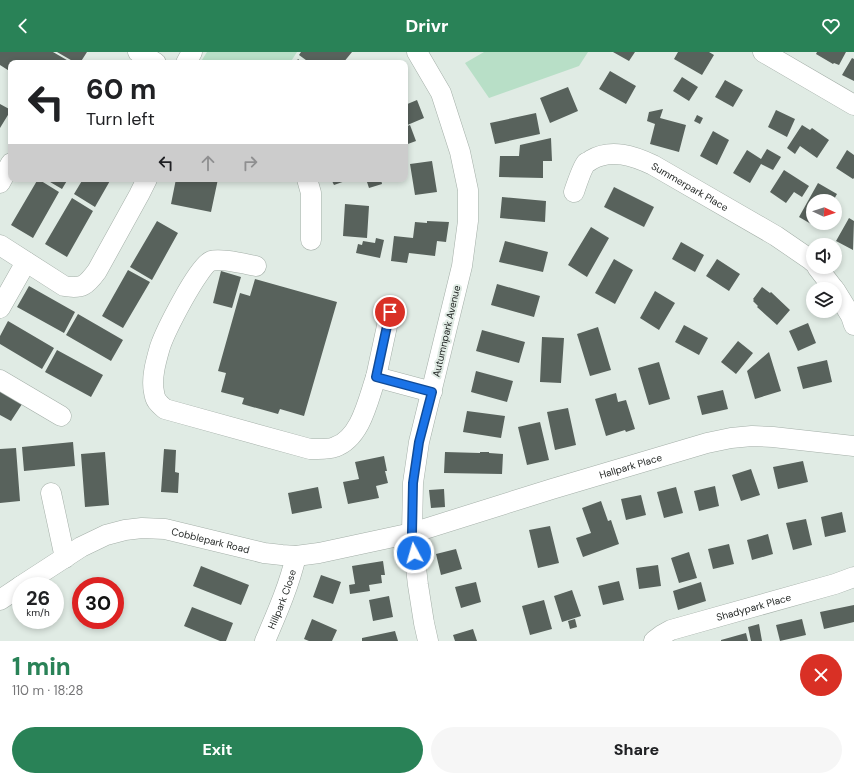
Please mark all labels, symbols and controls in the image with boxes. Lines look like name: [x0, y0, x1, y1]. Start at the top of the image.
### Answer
text: Drivr: [406, 14, 448, 38]
icon: back: [12, 15, 34, 37]
icon: heart: [820, 15, 842, 37]
text: 60 m: [86, 71, 156, 108]
icon: left: [20, 76, 72, 128]
text: Turn left: [86, 107, 155, 131]
icon: left: [155, 152, 177, 174]
icon: ahead: [197, 152, 219, 174]
icon: right: [239, 152, 261, 174]
street label: Summerpark Place: [649, 159, 731, 214]
north arrow: [806, 194, 842, 230]
map controls: [806, 194, 842, 318]
button: sound: [806, 238, 842, 274]
button: layers: [806, 282, 842, 318]
street label: Autumnpark Avenue: [430, 284, 463, 378]
pin: [373, 295, 407, 329]
icon: arrive: [379, 301, 401, 323]
street label: Hallpark Place: [598, 451, 664, 482]
street label: Cobblepark Road: [170, 525, 251, 556]
position arrow: [393, 532, 435, 574]
street label: Hillpark Close: [265, 568, 299, 631]
speed limit sign: 30: [72, 577, 124, 629]
text: 26: [26, 585, 50, 611]
street label: Shadypark Place: [715, 591, 793, 624]
text: km/h: [26, 606, 50, 619]
text: 1 min: [12, 651, 71, 682]
button: close: [800, 654, 842, 696]
text: 110 m · 18:28: [12, 682, 83, 699]
button: Exit: [12, 727, 423, 773]
button: Share: [431, 727, 842, 773]

